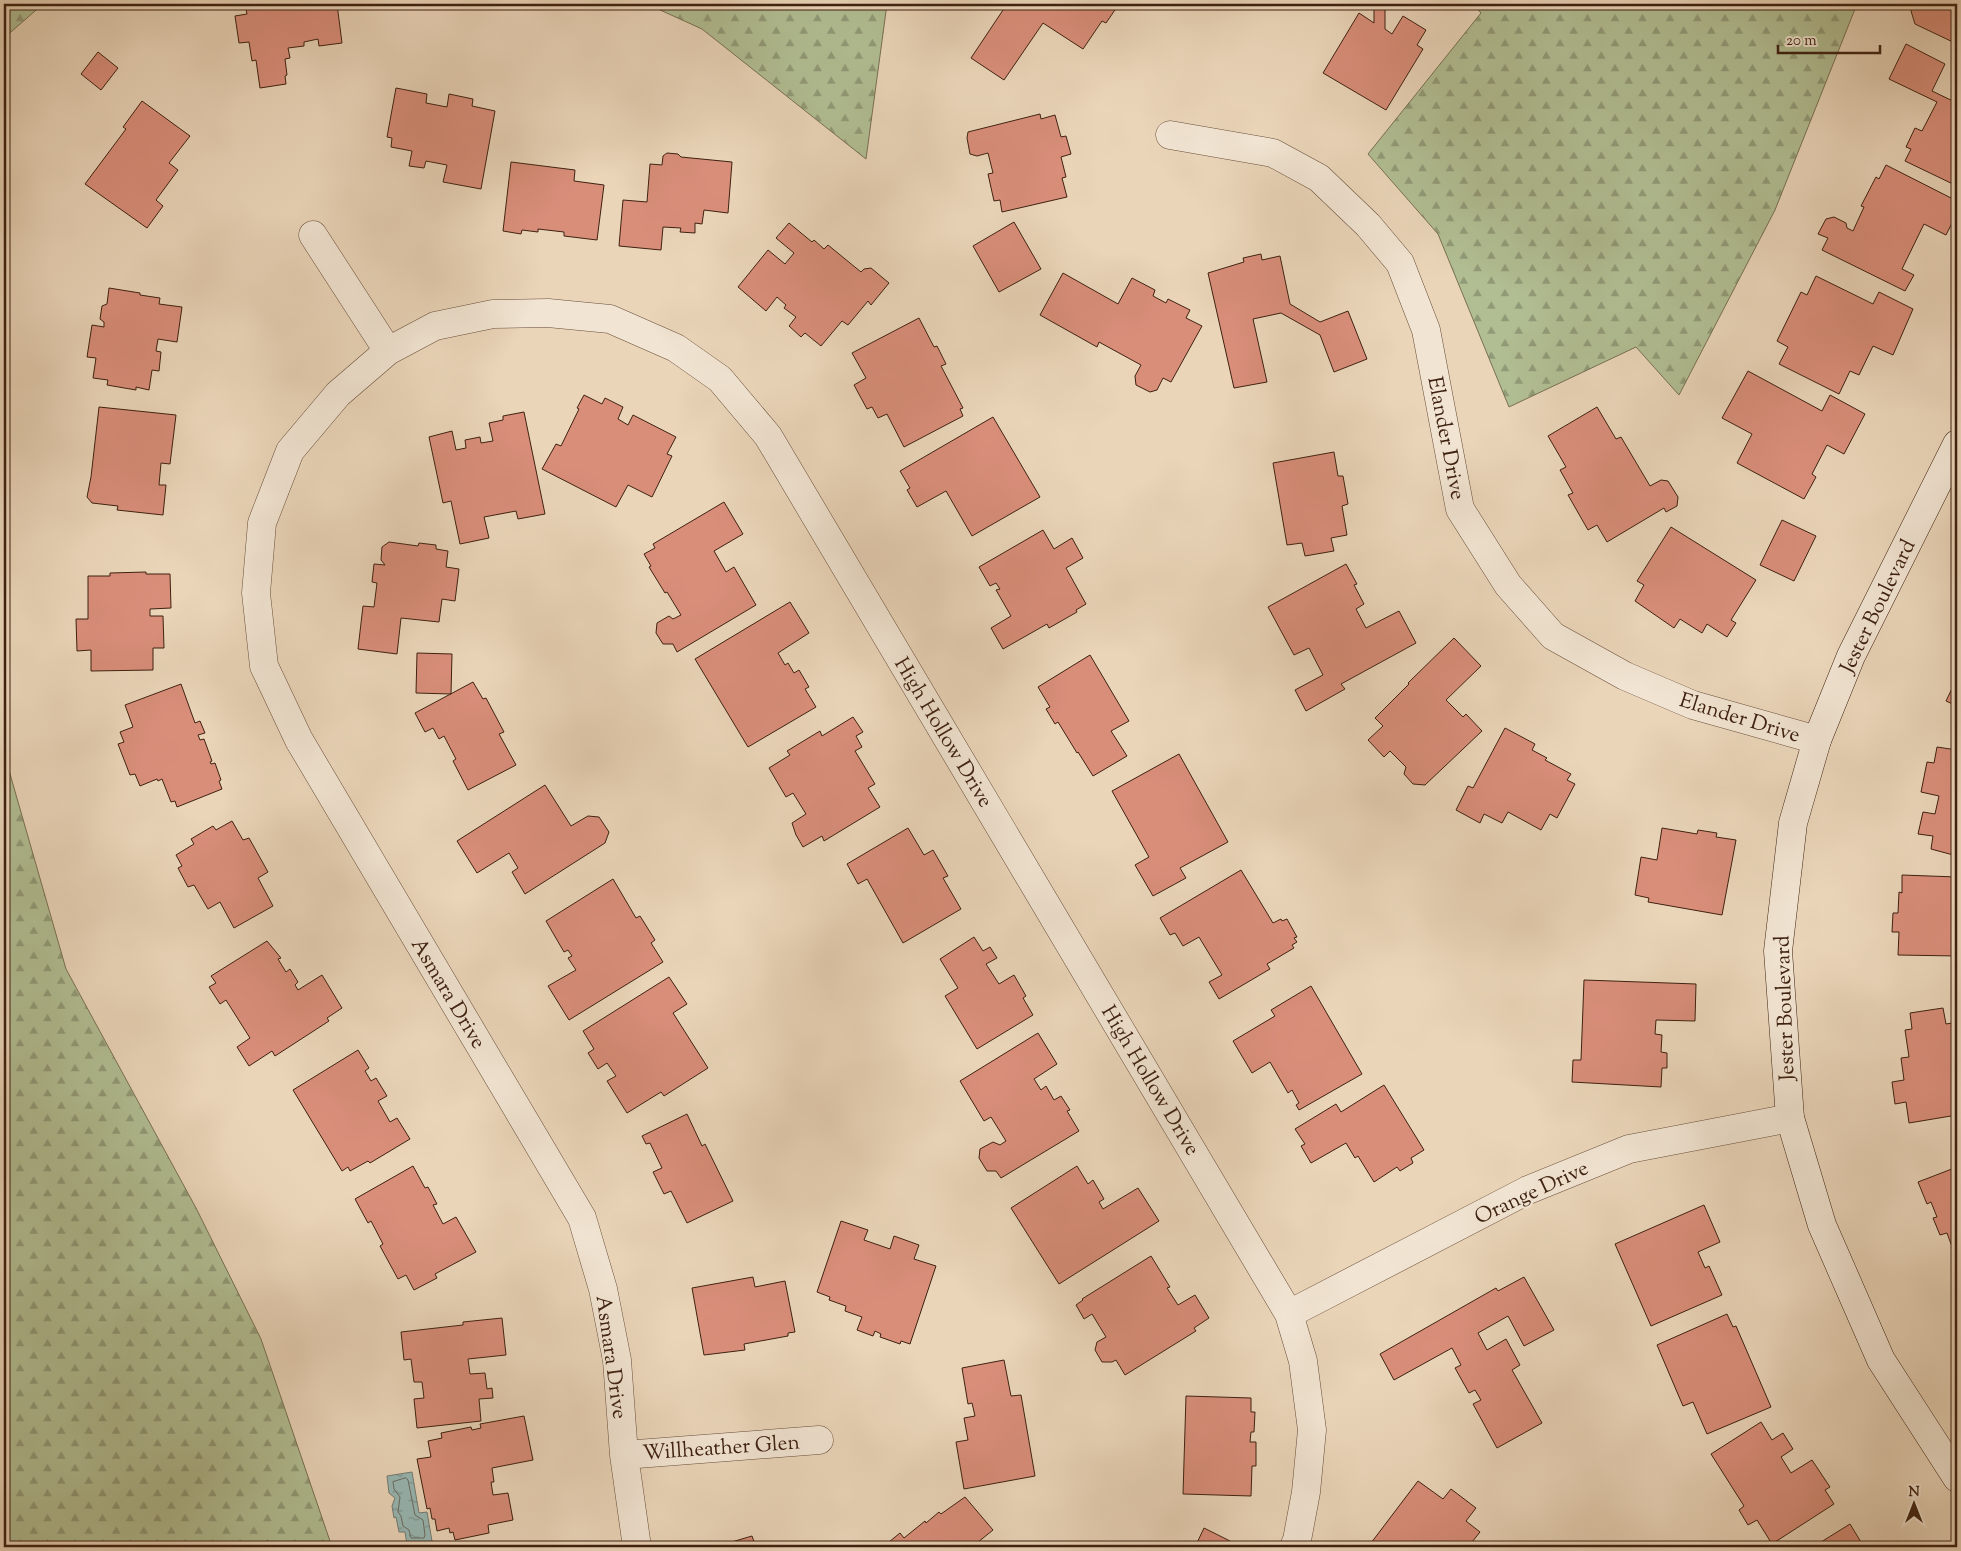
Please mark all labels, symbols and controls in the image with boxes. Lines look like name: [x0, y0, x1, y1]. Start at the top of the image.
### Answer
scale bar: [1778, 22, 1881, 54]
text: 20 m: [1786, 31, 1817, 52]
street label: Elander Drive: [1418, 374, 1472, 502]
street label: Jester Boulevard: [1833, 535, 1924, 680]
street label: High Hollow Drive: [885, 652, 999, 814]
street label: Elander Drive: [1675, 686, 1803, 751]
street label: Asmara Drive: [402, 933, 492, 1055]
street label: Jester Boulevard: [1768, 935, 1804, 1082]
street label: High Hollow Drive: [1092, 1000, 1206, 1162]
street label: Orange Drive: [1470, 1154, 1594, 1233]
street label: Asmara Drive: [586, 1293, 634, 1421]
street label: Willheather Glen: [641, 1429, 801, 1469]
north arrow: [1888, 1478, 1938, 1528]
text: N: [1908, 1483, 1920, 1503]

